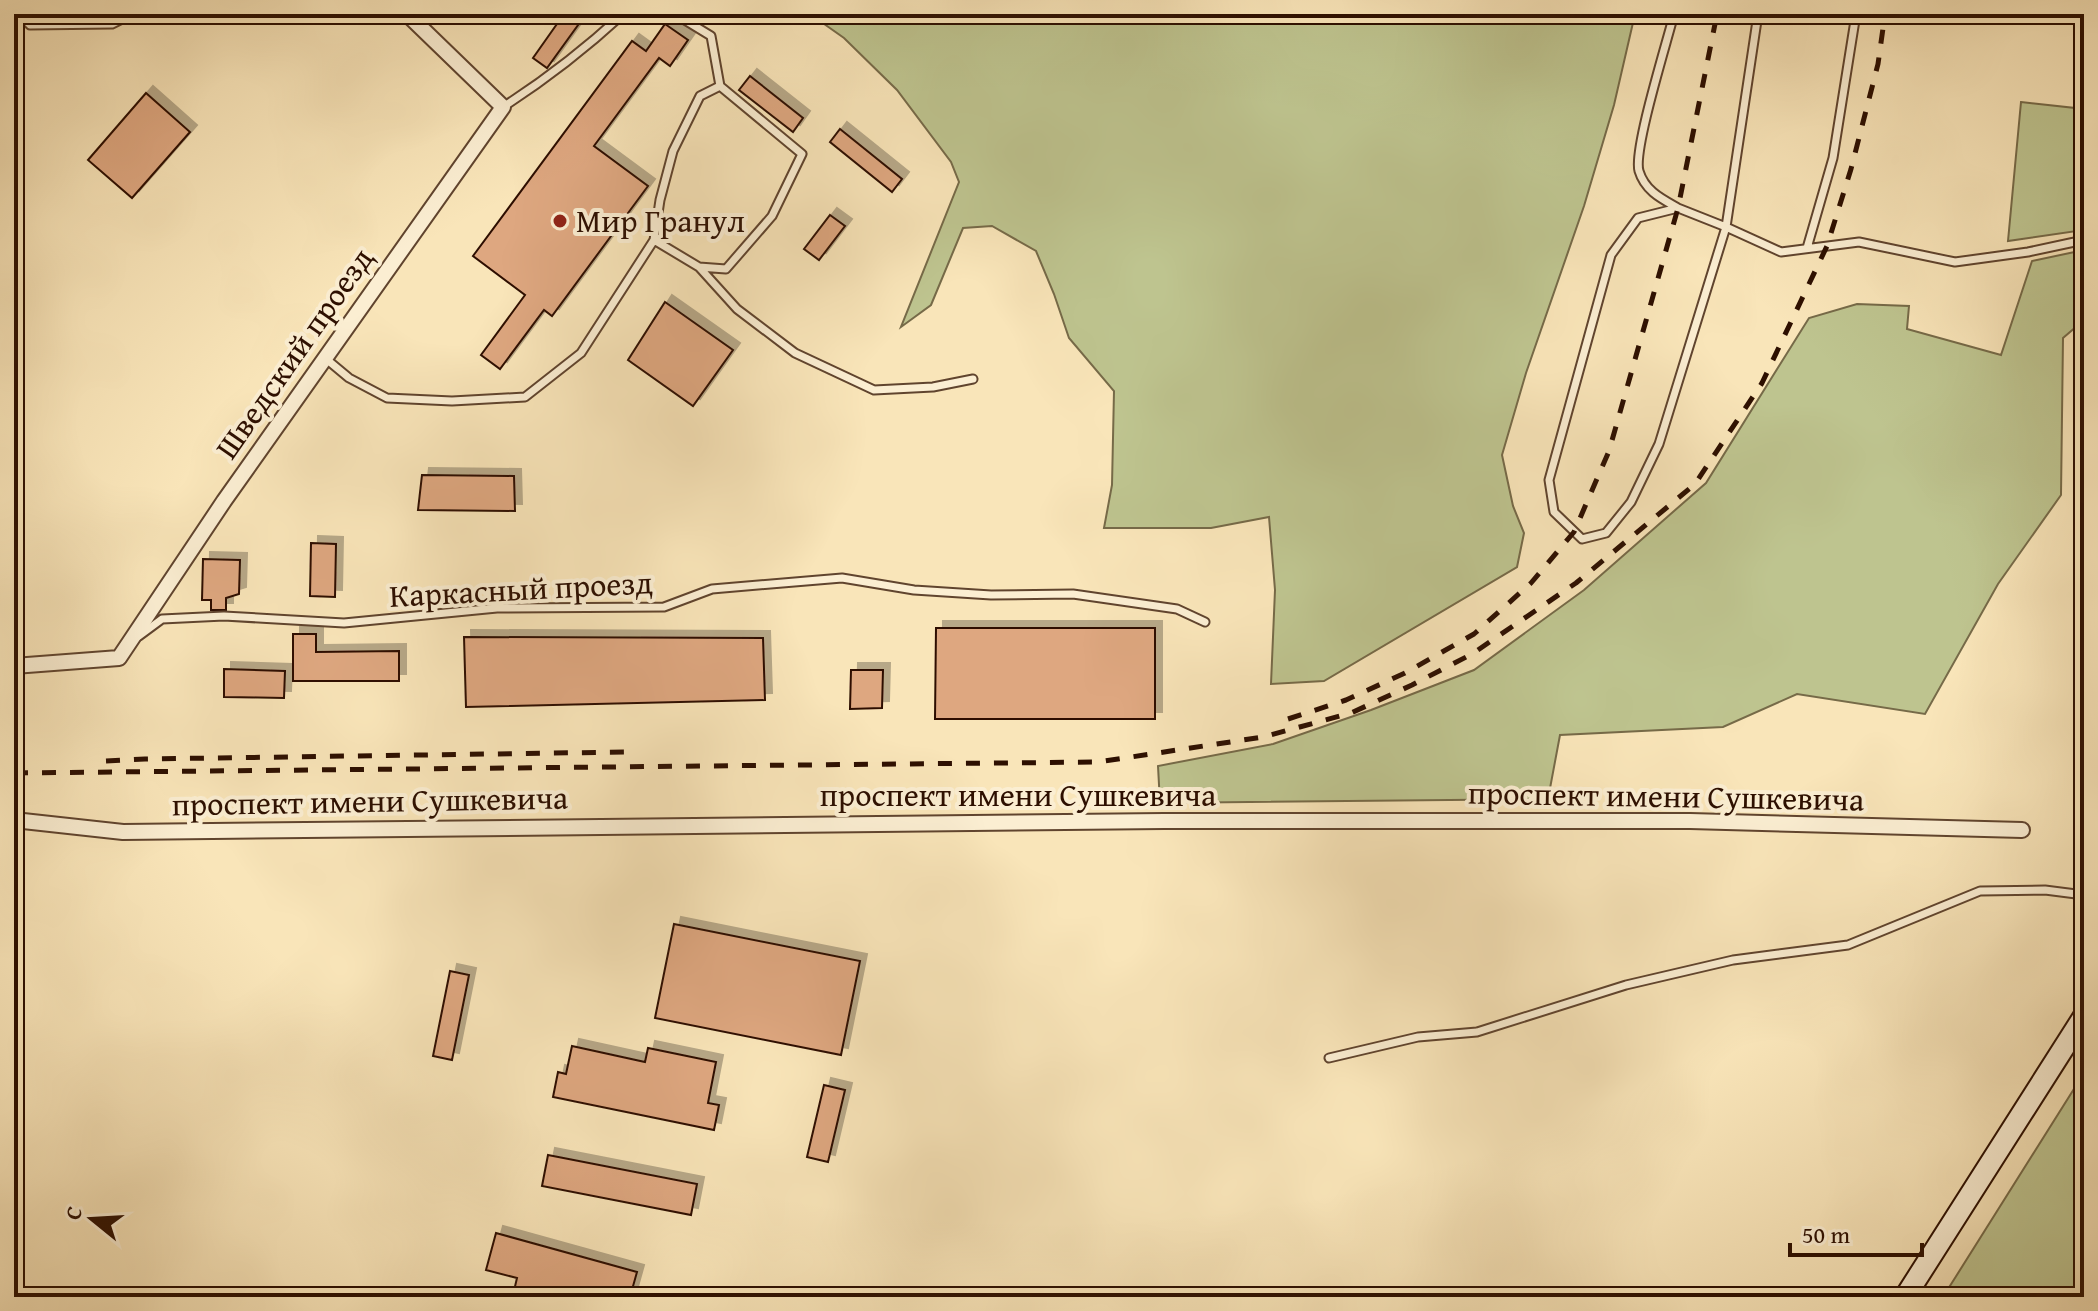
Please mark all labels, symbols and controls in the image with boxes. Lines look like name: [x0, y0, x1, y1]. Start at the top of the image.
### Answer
place label: Мир Гранул: [576, 197, 745, 244]
marker: Мир Гранул: [551, 212, 569, 230]
street label: Шведский проезд: [203, 237, 384, 468]
street label: Каркасный проезд: [388, 558, 654, 619]
street label: проспект имени Сушкевича: [1467, 769, 1865, 822]
street label: проспект имени Сушкевича: [820, 771, 1217, 818]
street label: проспект имени Сушкевича: [171, 774, 569, 827]
north arrow: [52, 1179, 132, 1259]
text: С: [56, 1202, 90, 1224]
scale bar: [1790, 1207, 1922, 1257]
text: 50 m: [1802, 1217, 1850, 1252]

